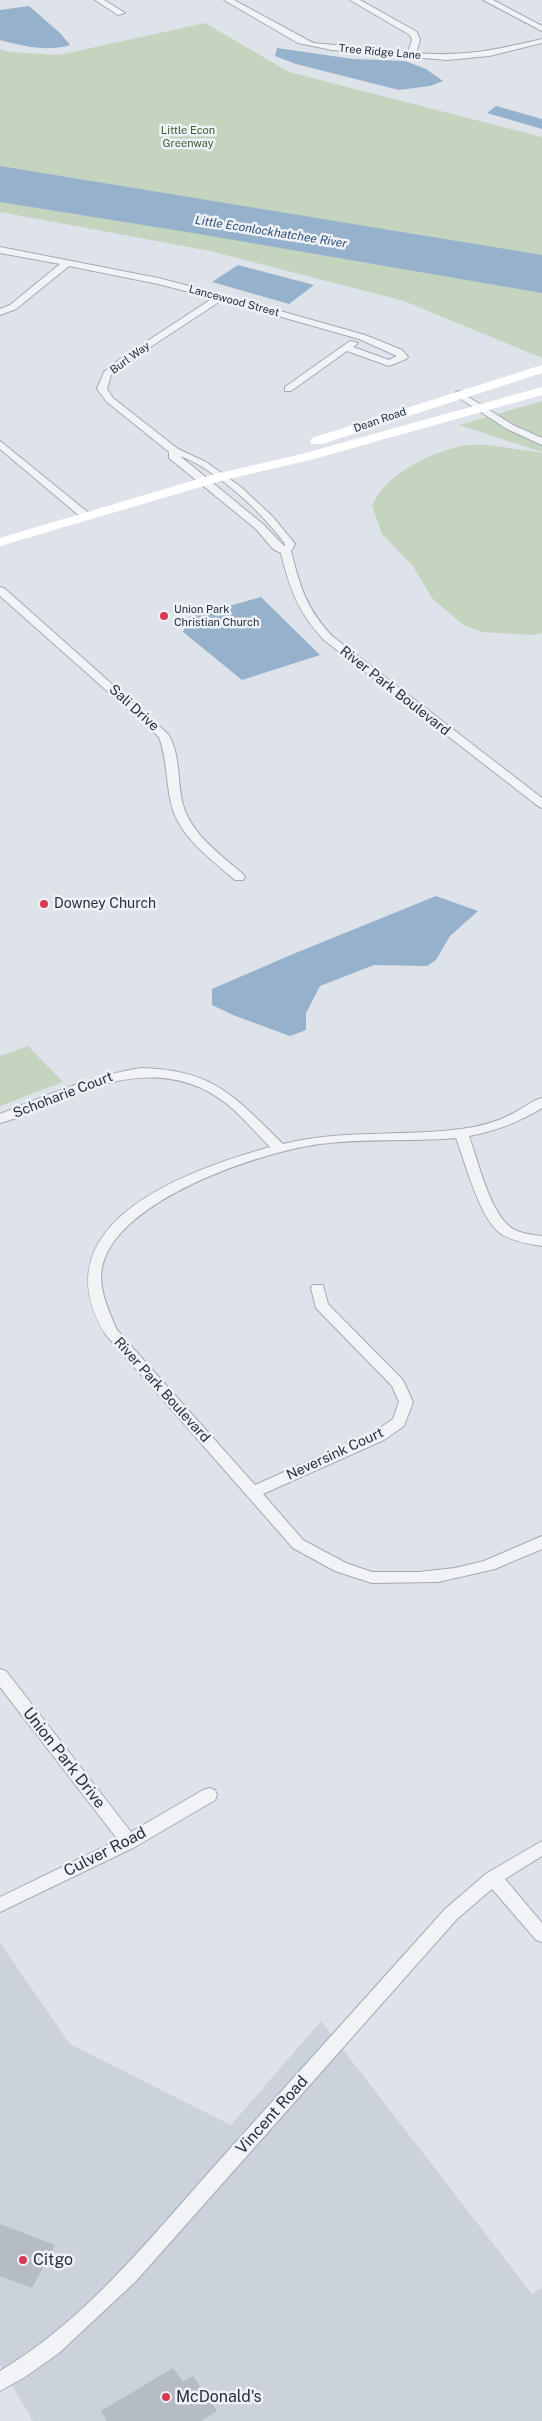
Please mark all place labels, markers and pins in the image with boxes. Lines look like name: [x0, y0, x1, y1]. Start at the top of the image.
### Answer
place label: Union Park Christian Church: [174, 603, 259, 629]
marker: Union Park Christian Church: [158, 610, 170, 622]
place label: Downey Church: [54, 896, 156, 912]
marker: Downey Church: [38, 898, 50, 910]
place label: Citgo: [33, 2250, 73, 2270]
marker: Citgo: [17, 2254, 29, 2266]
place label: McDonald's: [176, 2387, 262, 2407]
marker: McDonald's: [160, 2391, 172, 2403]

